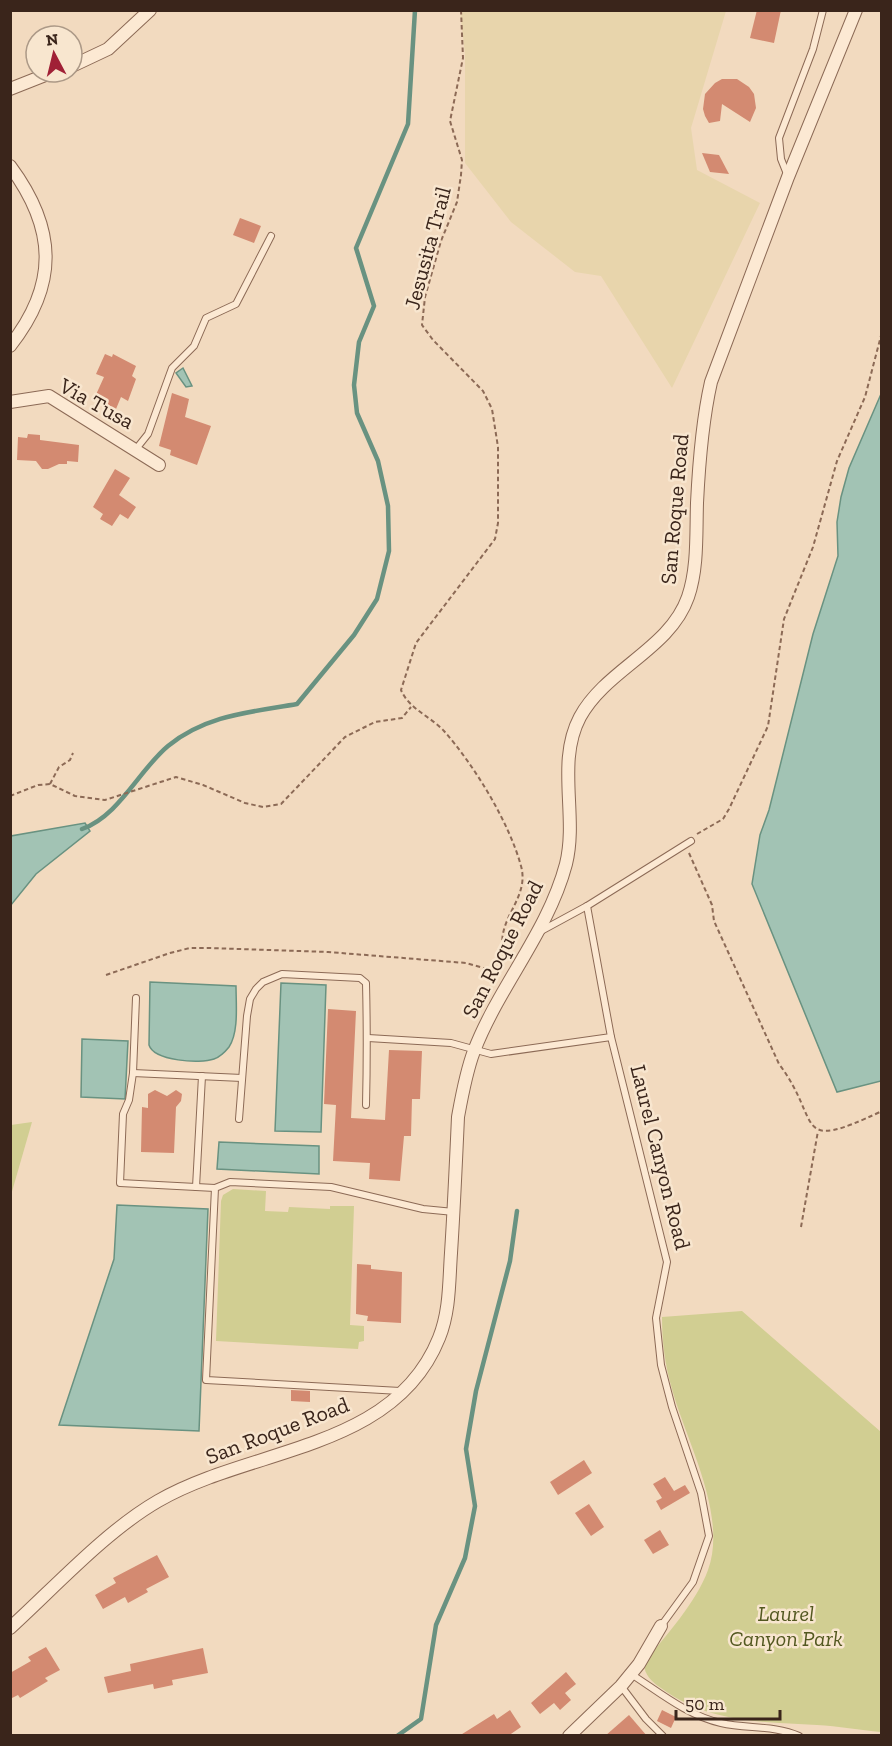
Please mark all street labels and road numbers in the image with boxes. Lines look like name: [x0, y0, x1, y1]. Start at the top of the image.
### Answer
street label: Jesusita Trail: [398, 184, 457, 313]
street label: Via Tusa: [54, 371, 139, 435]
street label: San Roque Road: [654, 433, 695, 586]
street label: San Roque Road: [456, 876, 549, 1023]
street label: Laurel Canyon Road: [624, 1062, 697, 1252]
street label: San Roque Road: [202, 1391, 353, 1470]

